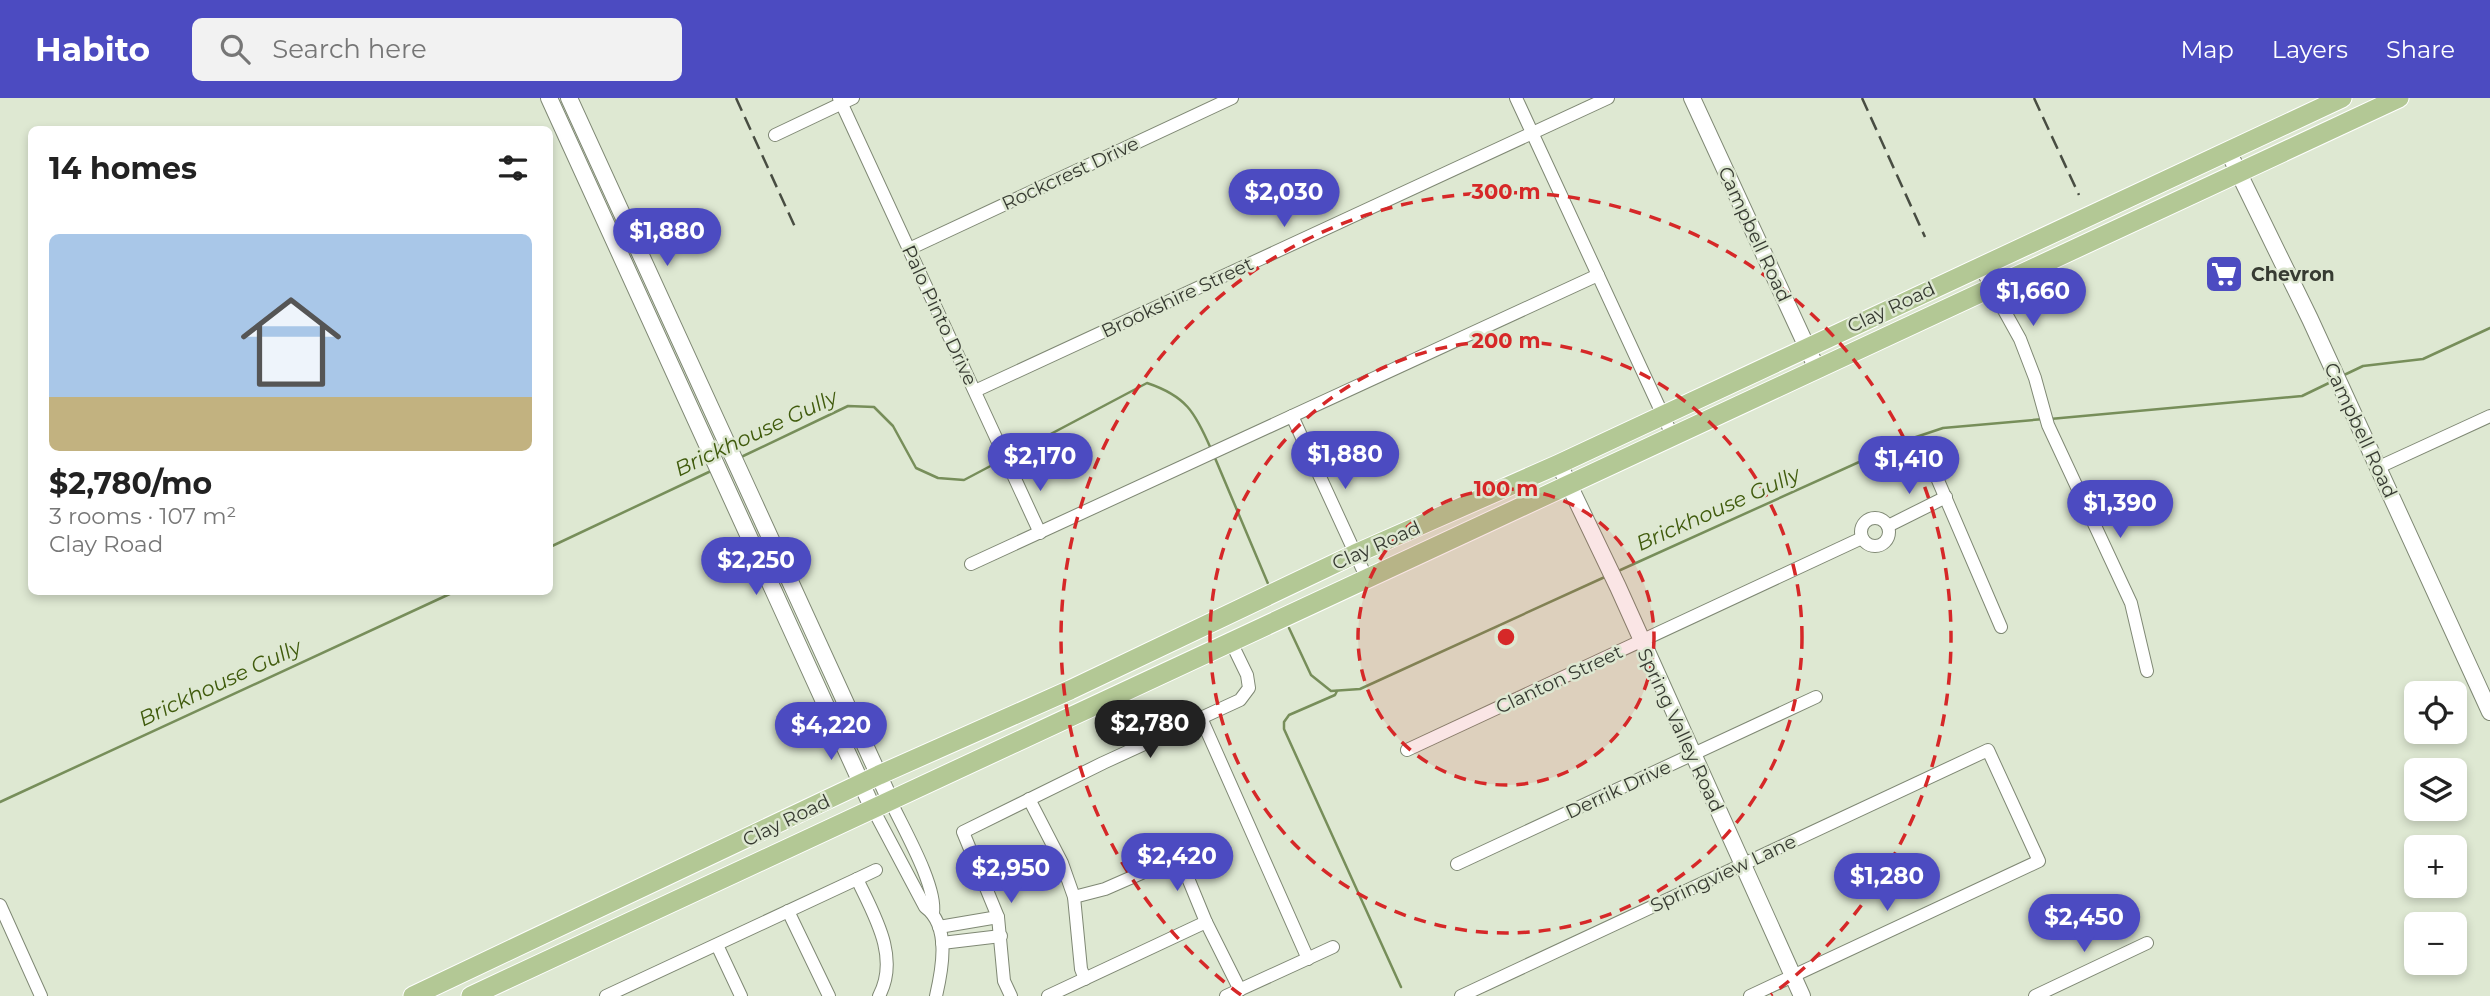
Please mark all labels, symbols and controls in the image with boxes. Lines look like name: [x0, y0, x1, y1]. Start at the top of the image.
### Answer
search box: [192, 18, 682, 81]
text: Habito: [35, 29, 150, 69]
icon: search: [216, 30, 254, 68]
text: Search here: [272, 33, 427, 65]
text: Map: [2180, 35, 2234, 64]
text: Layers: [2272, 35, 2348, 64]
text: Share: [2386, 35, 2455, 64]
street label: Rockcrest Drive: [998, 132, 1142, 215]
icon: filters: [494, 149, 532, 187]
text: 14 homes: [49, 150, 197, 187]
street label: Campbell Road: [1713, 163, 1796, 306]
pin: $2,030: [1227, 170, 1341, 229]
text: $2,030: [1245, 178, 1323, 206]
text: 300 m: [1471, 179, 1540, 204]
pin: $1,880: [610, 208, 724, 268]
text: $1,880: [629, 217, 705, 245]
street label: Palo Pinto Drive: [897, 241, 982, 389]
street label: Brookshire Street: [1098, 252, 1257, 343]
supermarket icon: Chevron: [2203, 253, 2245, 295]
place label: Chevron: [2251, 263, 2335, 286]
pin: $1,660: [1976, 268, 2090, 328]
street label: Clay Road: [1844, 277, 1939, 338]
text: $1,660: [1996, 277, 2070, 305]
icon: home: [228, 279, 354, 405]
text: 200 m: [1472, 328, 1540, 353]
street label: Campbell Road: [2319, 359, 2402, 502]
water label: Brickhouse Gully: [670, 383, 843, 481]
pin: $1,880: [1288, 432, 1402, 491]
pin: $2,170: [983, 434, 1097, 493]
pin: $1,410: [1852, 436, 1966, 496]
text: $1,880: [1307, 440, 1383, 468]
text: $2,170: [1004, 442, 1076, 470]
text: $1,410: [1874, 445, 1944, 473]
water label: Brickhouse Gully: [1632, 461, 1805, 556]
text: $2,780/mo: [49, 465, 212, 502]
text: 100 m: [1474, 476, 1538, 501]
pin: $1,390: [2063, 480, 2177, 540]
text: $1,390: [2083, 489, 2157, 517]
text: 3 rooms · 107 m²: [49, 502, 236, 530]
street label: Clay Road: [1328, 516, 1424, 575]
text: Clay Road: [49, 530, 163, 558]
pin: $2,250: [699, 538, 813, 597]
text: $2,250: [717, 546, 795, 574]
centre of rings: [1494, 625, 1518, 649]
water label: Brickhouse Gully: [134, 633, 307, 731]
street label: Clanton Street: [1492, 640, 1626, 719]
street label: Spring Valley Road: [1633, 645, 1729, 816]
map controls: [2404, 681, 2467, 975]
button: locate: [2404, 681, 2467, 744]
pin: $2,780: [1093, 700, 1207, 760]
pin: $4,220: [774, 702, 888, 762]
text: $2,780: [1111, 709, 1189, 737]
text: $4,220: [791, 711, 871, 739]
street label: Derrik Drive: [1562, 755, 1674, 824]
button: layers: [2404, 758, 2467, 821]
street label: Clay Road: [739, 789, 834, 851]
street label: Springview Lane: [1647, 830, 1800, 917]
pin: $2,420: [1120, 834, 1234, 893]
button: +: [2404, 835, 2467, 898]
text: $2,420: [1137, 842, 1217, 870]
pin: $2,950: [954, 846, 1068, 905]
text: $2,950: [972, 854, 1050, 882]
pin: $1,280: [1830, 854, 1944, 913]
text: $1,280: [1850, 862, 1924, 890]
pin: $2,450: [2027, 894, 2141, 954]
text: $2,450: [2044, 903, 2124, 931]
button: −: [2404, 912, 2467, 975]

